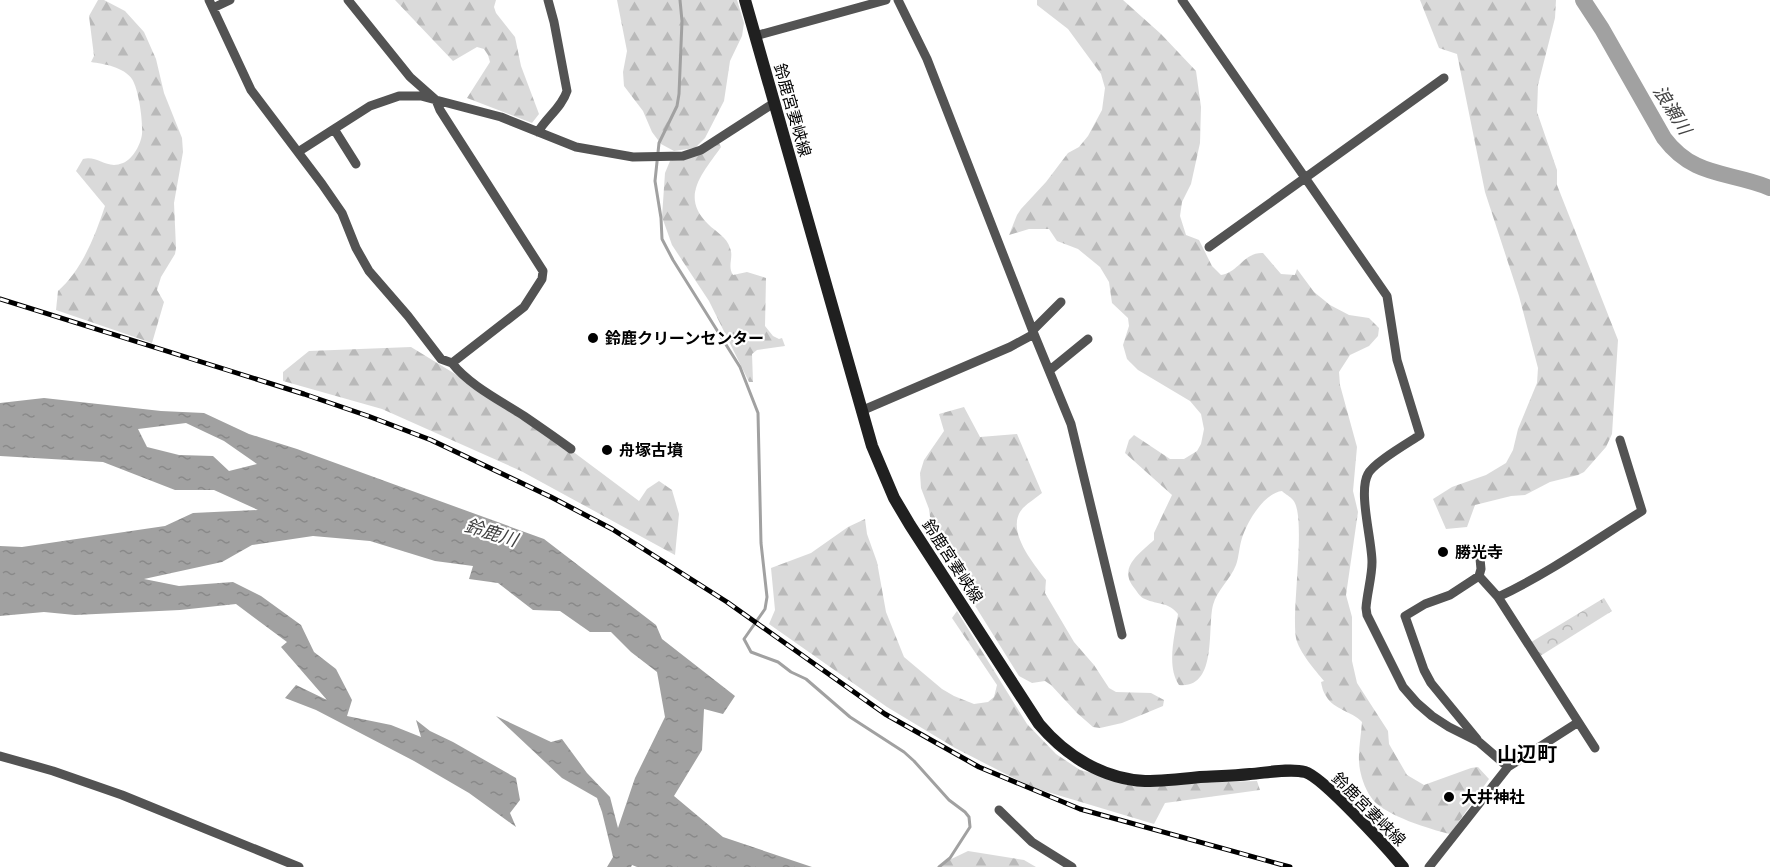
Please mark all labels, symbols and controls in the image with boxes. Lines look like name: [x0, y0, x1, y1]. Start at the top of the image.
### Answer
street label: 鈴鹿宮妻峡線: [768, 61, 817, 159]
water label: 浪瀬川: [1647, 80, 1698, 141]
place label: 鈴鹿クリーンセンター: [605, 327, 764, 350]
marker: 鈴鹿クリーンセンター: [586, 331, 600, 345]
place label: 舟塚古墳: [619, 439, 683, 462]
marker: 舟塚古墳: [600, 443, 614, 457]
water label: 鈴鹿川: [461, 513, 523, 554]
street label: 鈴鹿宮妻峡線: [917, 515, 988, 608]
place label: 勝光寺: [1455, 541, 1503, 564]
marker: 勝光寺: [1436, 545, 1450, 559]
district label: 山辺町: [1497, 740, 1557, 769]
street label: 鈴鹿宮妻峡線: [1327, 767, 1411, 851]
place label: 大井神社: [1461, 786, 1525, 809]
marker: 大井神社: [1442, 790, 1456, 804]

